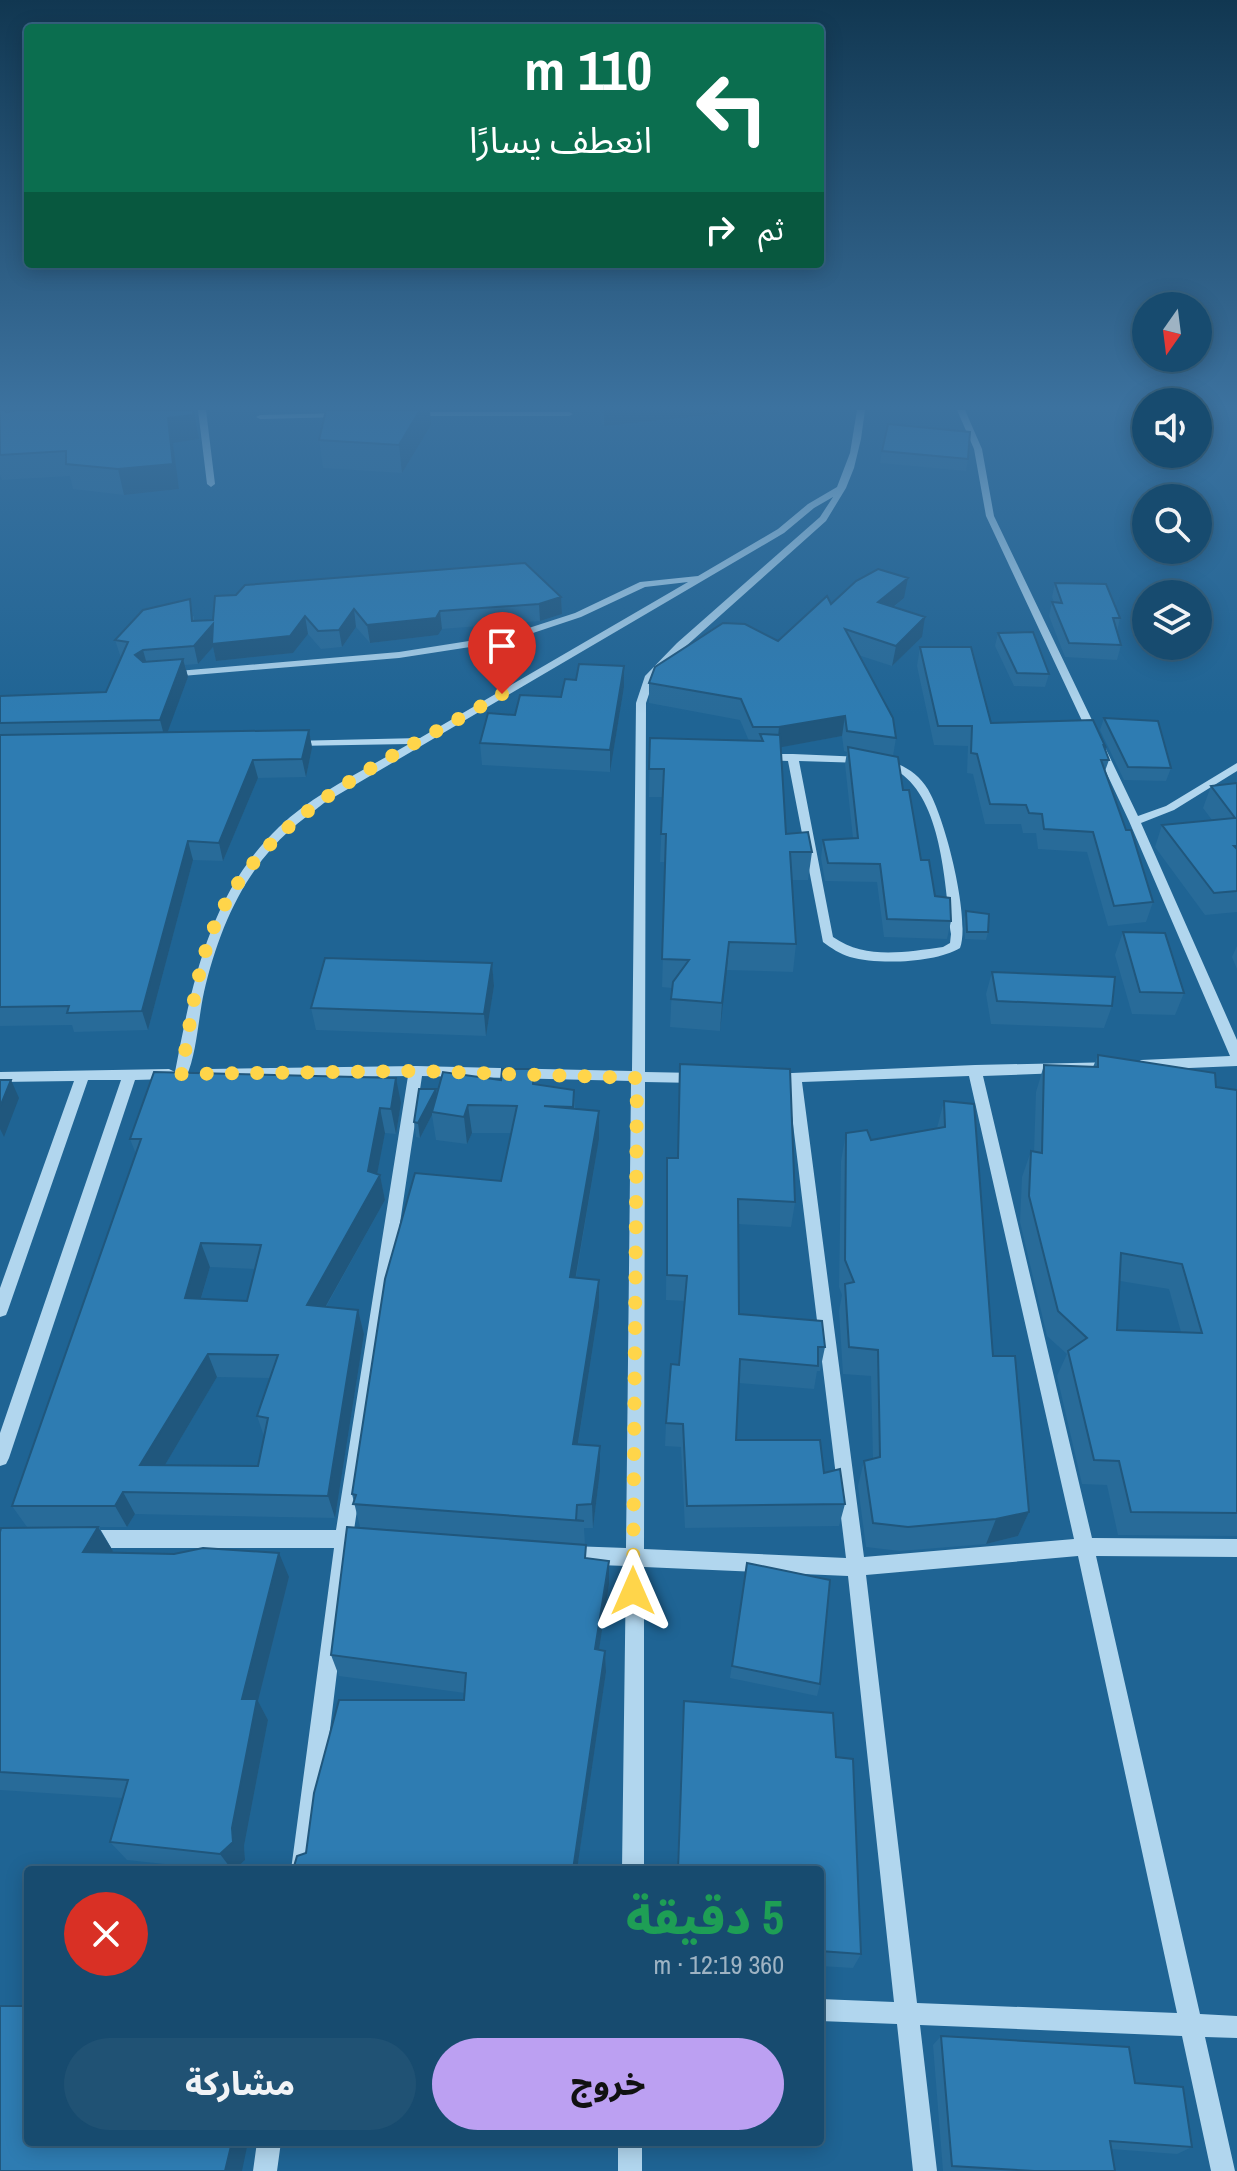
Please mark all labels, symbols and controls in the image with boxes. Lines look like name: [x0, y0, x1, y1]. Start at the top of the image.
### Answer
text: 110 m: [524, 32, 652, 107]
icon: left: [680, 56, 784, 160]
text: انعطف يسارًا: [469, 116, 652, 164]
icon: right: [698, 208, 742, 252]
text: ثم: [758, 209, 784, 249]
north arrow: [1132, 292, 1212, 372]
map controls: [1132, 292, 1212, 660]
button: sound: [1132, 388, 1212, 468]
button: search: [1132, 484, 1212, 564]
button: layers: [1132, 580, 1212, 660]
pin: [468, 612, 536, 694]
icon: arrive: [480, 624, 524, 668]
position arrow: [591, 1549, 675, 1633]
text: 5 دقيقة: [626, 1884, 784, 1949]
button: close: [64, 1892, 148, 1976]
text: 360 m · 12:19: [654, 1947, 784, 1982]
button: مشاركة: [64, 2038, 416, 2130]
button: خروج: [432, 2038, 784, 2130]

